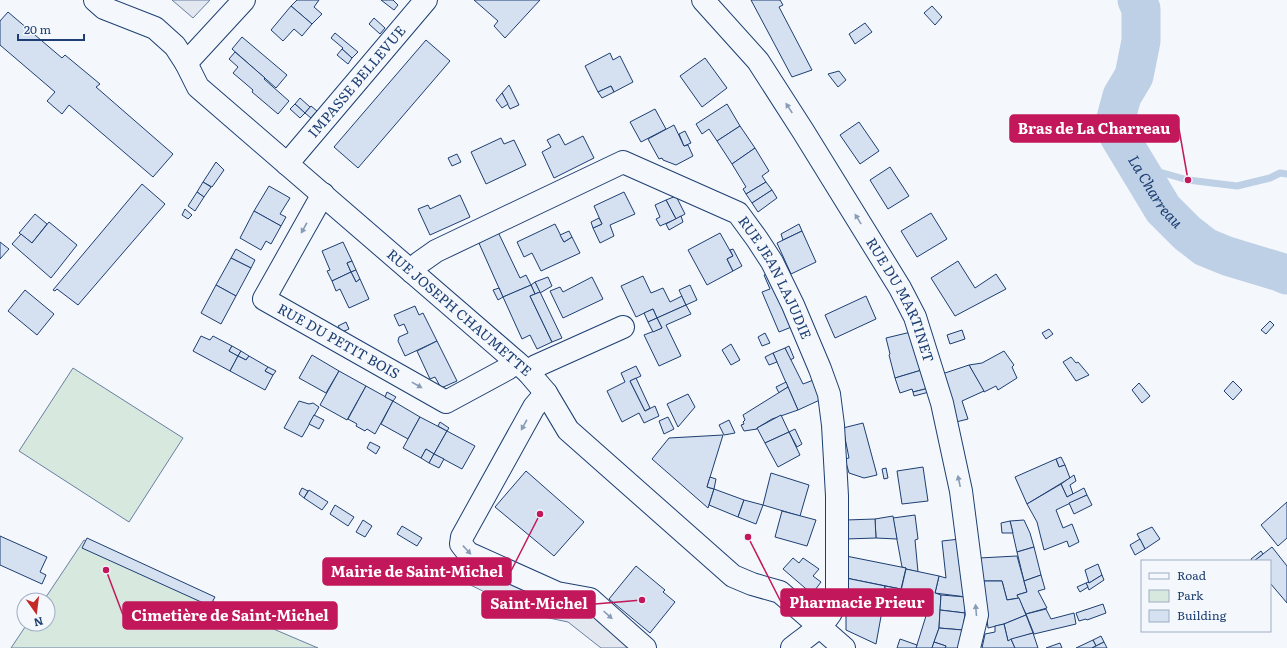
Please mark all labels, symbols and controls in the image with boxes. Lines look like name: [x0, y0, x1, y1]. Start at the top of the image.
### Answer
scale bar: [18, 16, 84, 42]
text: 20 m: [24, 20, 51, 38]
street label: IMPASSE BELLEVUE: [303, 20, 410, 141]
one-way arrow: [785, 103, 792, 114]
callout: Bras de La Charreau: [1010, 115, 1179, 142]
text: Bras de La Charreau: [1018, 116, 1170, 139]
water label: La Charreau: [1123, 150, 1189, 233]
street label: RUE JEAN LAJUDIE: [734, 211, 817, 342]
one-way arrow: [854, 213, 861, 225]
one-way arrow: [300, 223, 307, 234]
street label: RUE DU MARTINET: [862, 233, 940, 365]
street label: RUE JOSEPH CHAUMETTE: [383, 244, 537, 380]
street label: RUE DU PETIT BOIS: [274, 298, 404, 383]
one-way arrow: [411, 382, 423, 389]
one-way arrow: [521, 419, 528, 430]
one-way arrow: [955, 475, 961, 487]
one-way arrow: [462, 545, 471, 555]
callout: Mairie de Saint-Michel: [323, 558, 511, 585]
text: Mairie de Saint-Michel: [331, 559, 504, 582]
legend: [1141, 560, 1271, 632]
text: Road: [1177, 566, 1207, 584]
text: Park: [1177, 586, 1204, 604]
callout: Pharmacie Prieur: [781, 589, 933, 616]
text: Pharmacie Prieur: [789, 590, 925, 613]
callout: Saint-Michel: [482, 591, 595, 618]
text: Saint-Michel: [490, 591, 588, 614]
north arrow: [16, 592, 56, 632]
callout: Cimetière de Saint-Michel: [123, 602, 337, 629]
text: Cimetière de Saint-Michel: [131, 603, 329, 626]
one-way arrow: [972, 604, 979, 616]
text: Building: [1177, 606, 1227, 624]
one-way arrow: [602, 610, 613, 619]
text: N: [32, 614, 45, 632]

